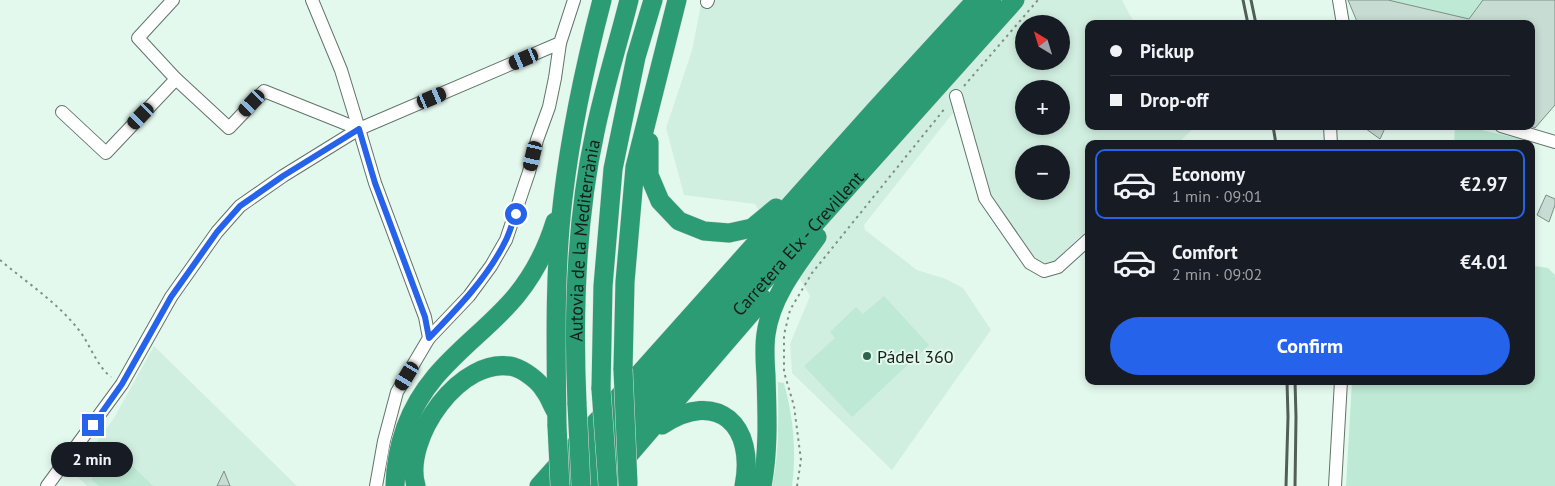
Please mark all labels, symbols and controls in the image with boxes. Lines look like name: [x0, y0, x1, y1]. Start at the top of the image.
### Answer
north arrow: [1015, 15, 1070, 70]
map controls: [1015, 15, 1070, 200]
text: Pickup: [1140, 39, 1194, 63]
car: [507, 46, 540, 72]
button: +: [1015, 80, 1070, 135]
car: [415, 85, 448, 111]
car: [236, 87, 267, 119]
text: Drop-off: [1140, 88, 1208, 112]
car: [125, 100, 156, 132]
street label: Autovia de la Mediterrània: [564, 137, 605, 342]
car: [522, 140, 543, 172]
button: −: [1015, 145, 1070, 200]
icon: car: [1112, 162, 1157, 207]
text: Economy: [1172, 162, 1245, 186]
street label: Carretera Elx - Crevillent: [727, 166, 868, 320]
text: €2.97: [1460, 172, 1508, 196]
text: 1 min · 09:01: [1172, 186, 1262, 206]
route start: [505, 203, 527, 225]
icon: car: [1112, 240, 1157, 285]
text: Comfort: [1172, 240, 1238, 264]
text: €4.01: [1460, 250, 1508, 274]
text: 2 min · 09:02: [1172, 264, 1262, 284]
button: Confirm: [1110, 317, 1510, 375]
place label: Pádel 360: [877, 345, 954, 368]
marker: Pádel 360: [861, 350, 873, 362]
car: [392, 359, 421, 393]
route end: [82, 414, 104, 436]
callout: 2 min: [52, 442, 134, 478]
text: 2 min: [72, 449, 112, 469]

